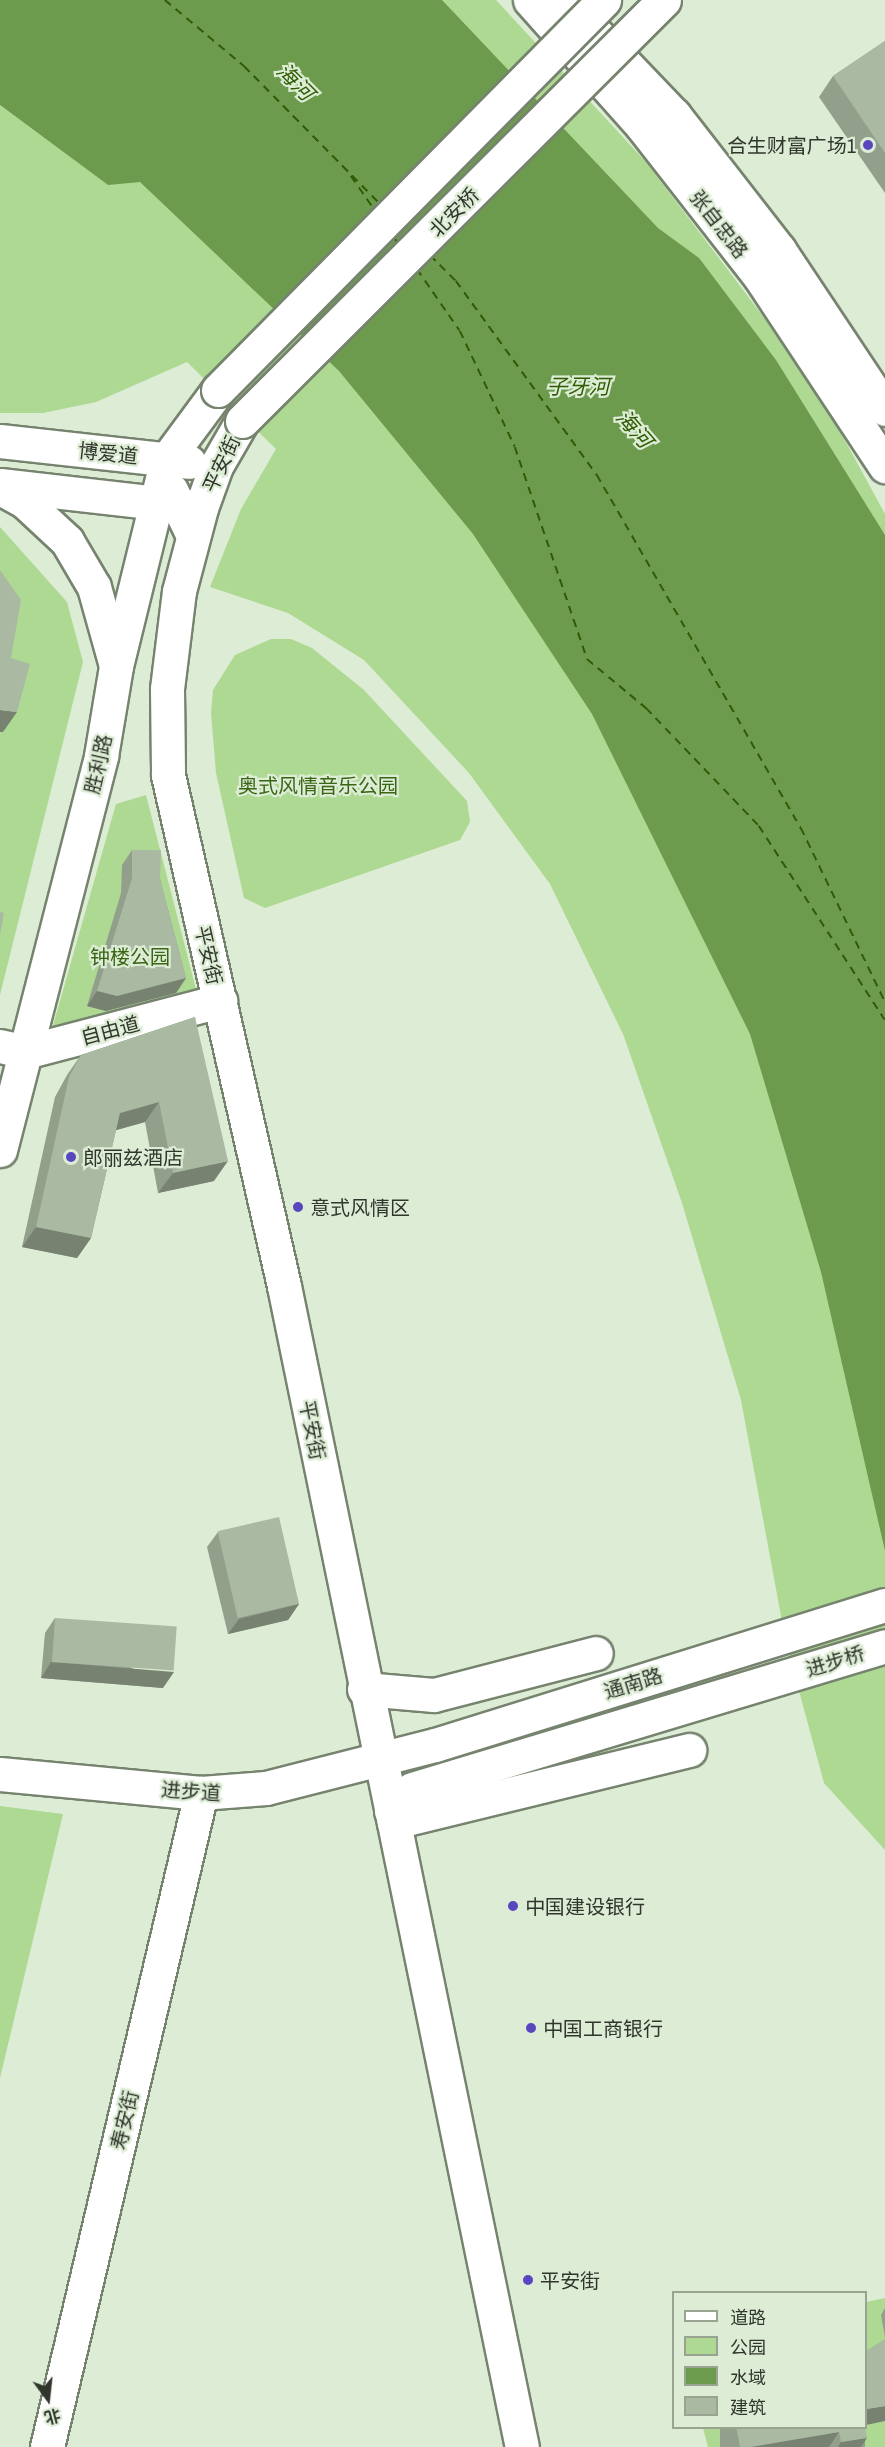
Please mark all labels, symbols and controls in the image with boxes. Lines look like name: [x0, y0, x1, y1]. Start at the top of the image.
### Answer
water label: 海河: [271, 58, 319, 106]
place label: 合生财富广场1: [727, 133, 856, 157]
marker: 合生财富广场1: [861, 138, 875, 152]
street label: 北安桥: [424, 182, 484, 242]
street label: 张自忠路: [685, 185, 753, 263]
water label: 子牙河: [547, 374, 609, 400]
water label: 海河: [611, 405, 657, 453]
street label: 平安街: [197, 432, 245, 496]
street label: 博爱道: [77, 438, 139, 468]
street label: 胜利路: [80, 732, 116, 796]
park label: 奥式风情音乐公园: [238, 773, 398, 797]
street label: 平安街: [191, 923, 227, 987]
park label: 钟楼公园: [90, 944, 170, 968]
street label: 自由道: [78, 1011, 142, 1049]
place label: 郎丽兹酒店: [83, 1145, 183, 1169]
marker: 郎丽兹酒店: [64, 1150, 78, 1164]
place label: 意式风情区: [310, 1195, 410, 1219]
marker: 意式风情区: [291, 1200, 305, 1214]
street label: 平安街: [295, 1398, 331, 1462]
street label: 进步桥: [803, 1641, 867, 1681]
street label: 通南路: [601, 1663, 665, 1703]
street label: 进步道: [160, 1777, 222, 1805]
place label: 中国建设银行: [525, 1894, 645, 1918]
marker: 中国建设银行: [506, 1899, 520, 1913]
place label: 中国工商银行: [543, 2016, 663, 2040]
marker: 中国工商银行: [524, 2021, 538, 2035]
street label: 寿安街: [106, 2088, 142, 2152]
place label: 平安街: [540, 2268, 600, 2292]
marker: 平安街: [521, 2273, 535, 2287]
legend: [672, 2291, 867, 2429]
text: 道路: [730, 2305, 766, 2330]
text: 公园: [730, 2335, 766, 2360]
text: 水域: [730, 2365, 766, 2390]
north arrow: [18, 2369, 78, 2429]
text: 建筑: [730, 2395, 766, 2420]
text: 北: [42, 2404, 63, 2429]

